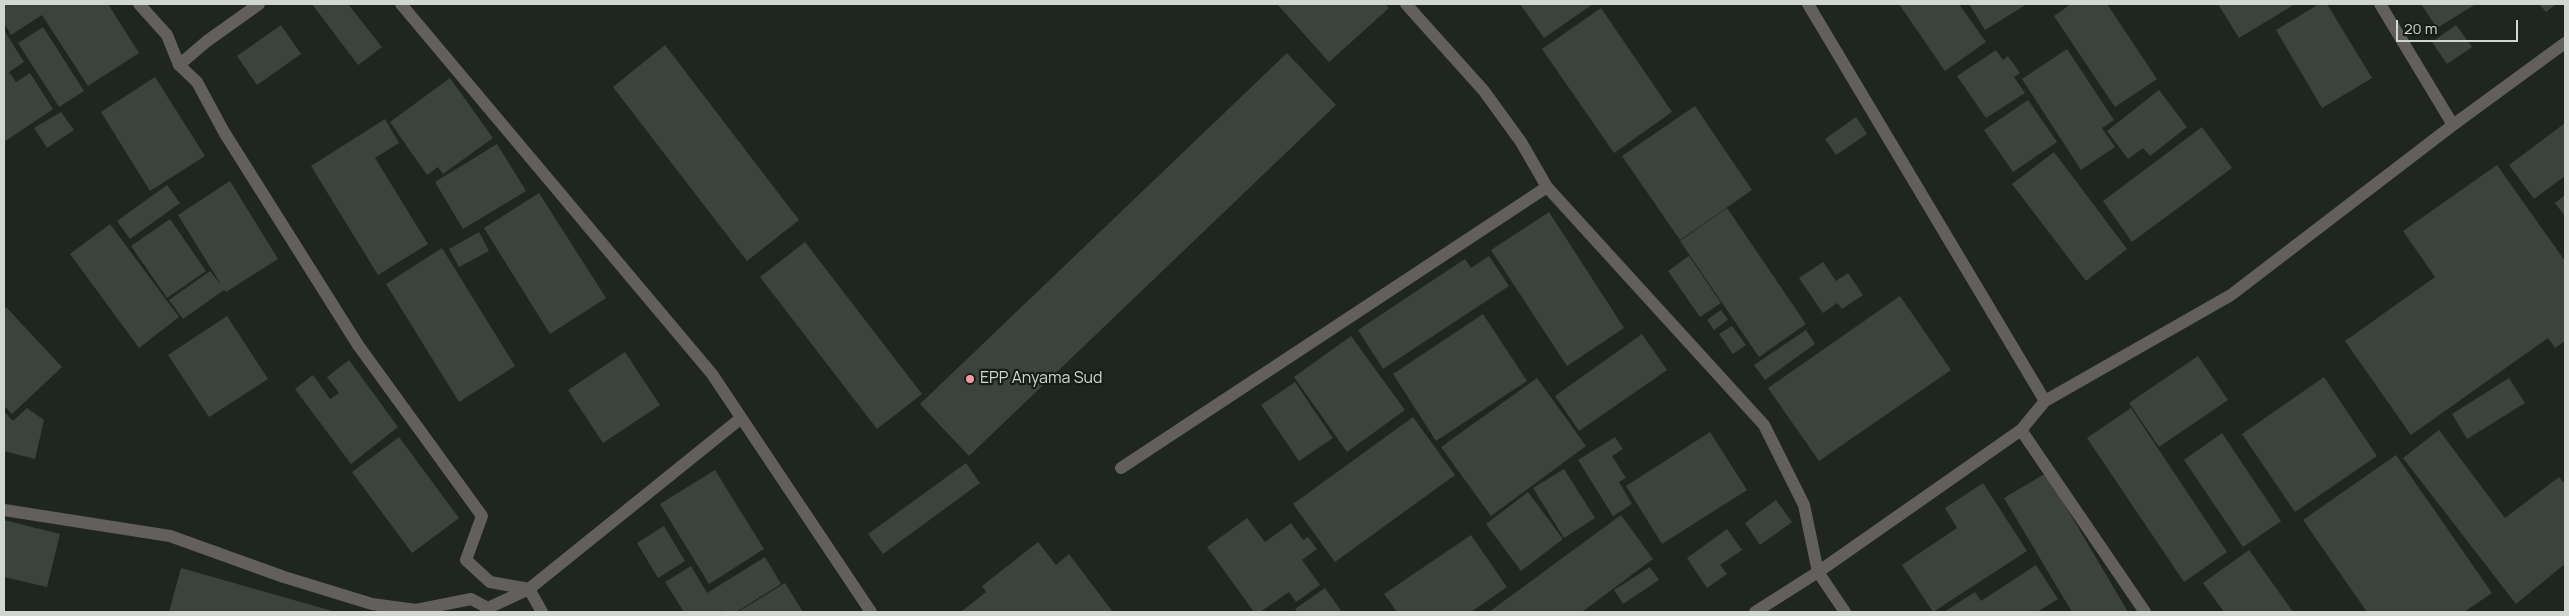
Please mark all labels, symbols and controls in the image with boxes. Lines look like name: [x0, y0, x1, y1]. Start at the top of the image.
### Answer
scale bar: [2399, 10, 2522, 42]
text: 20 m: [2404, 18, 2437, 39]
place label: EPP Anyama Sud: [980, 369, 1102, 389]
marker: EPP Anyama Sud: [964, 373, 976, 385]

